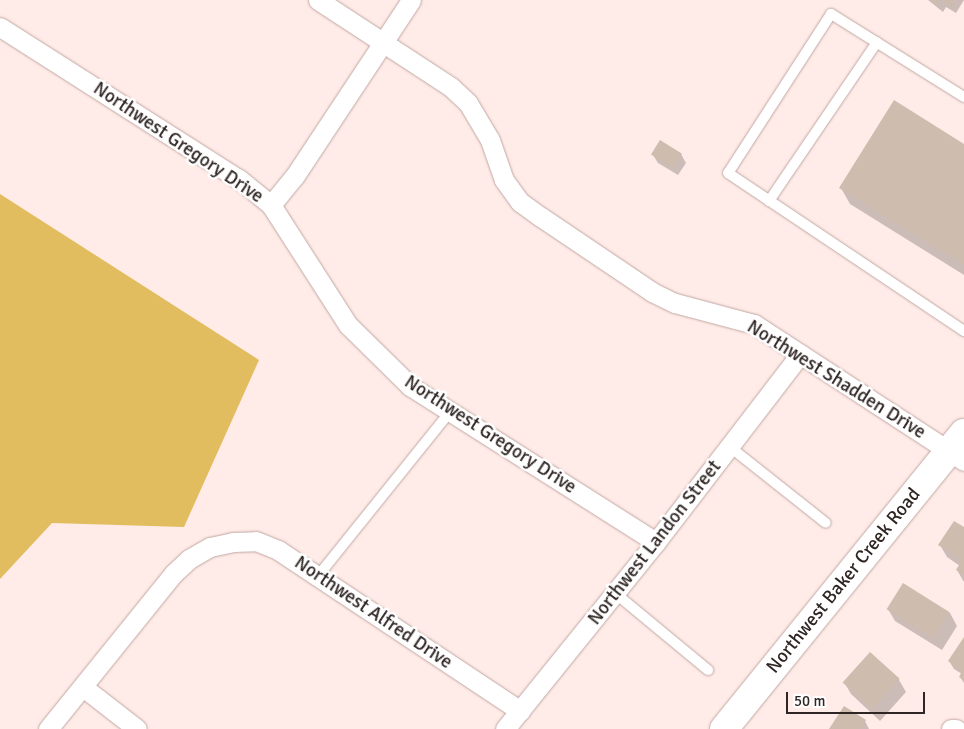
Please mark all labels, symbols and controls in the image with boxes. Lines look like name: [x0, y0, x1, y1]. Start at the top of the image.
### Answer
street label: Northwest Gregory Drive: [89, 78, 267, 208]
street label: Northwest Shadden Drive: [743, 316, 929, 444]
street label: Northwest Gregory Drive: [400, 371, 580, 499]
street label: Northwest Landon Street: [584, 456, 726, 630]
street label: Northwest Baker Creek Road: [762, 484, 926, 678]
street label: Northwest Alfred Drive: [290, 552, 456, 674]
scale bar: [789, 682, 928, 714]
text: 50 m: [794, 692, 825, 710]

